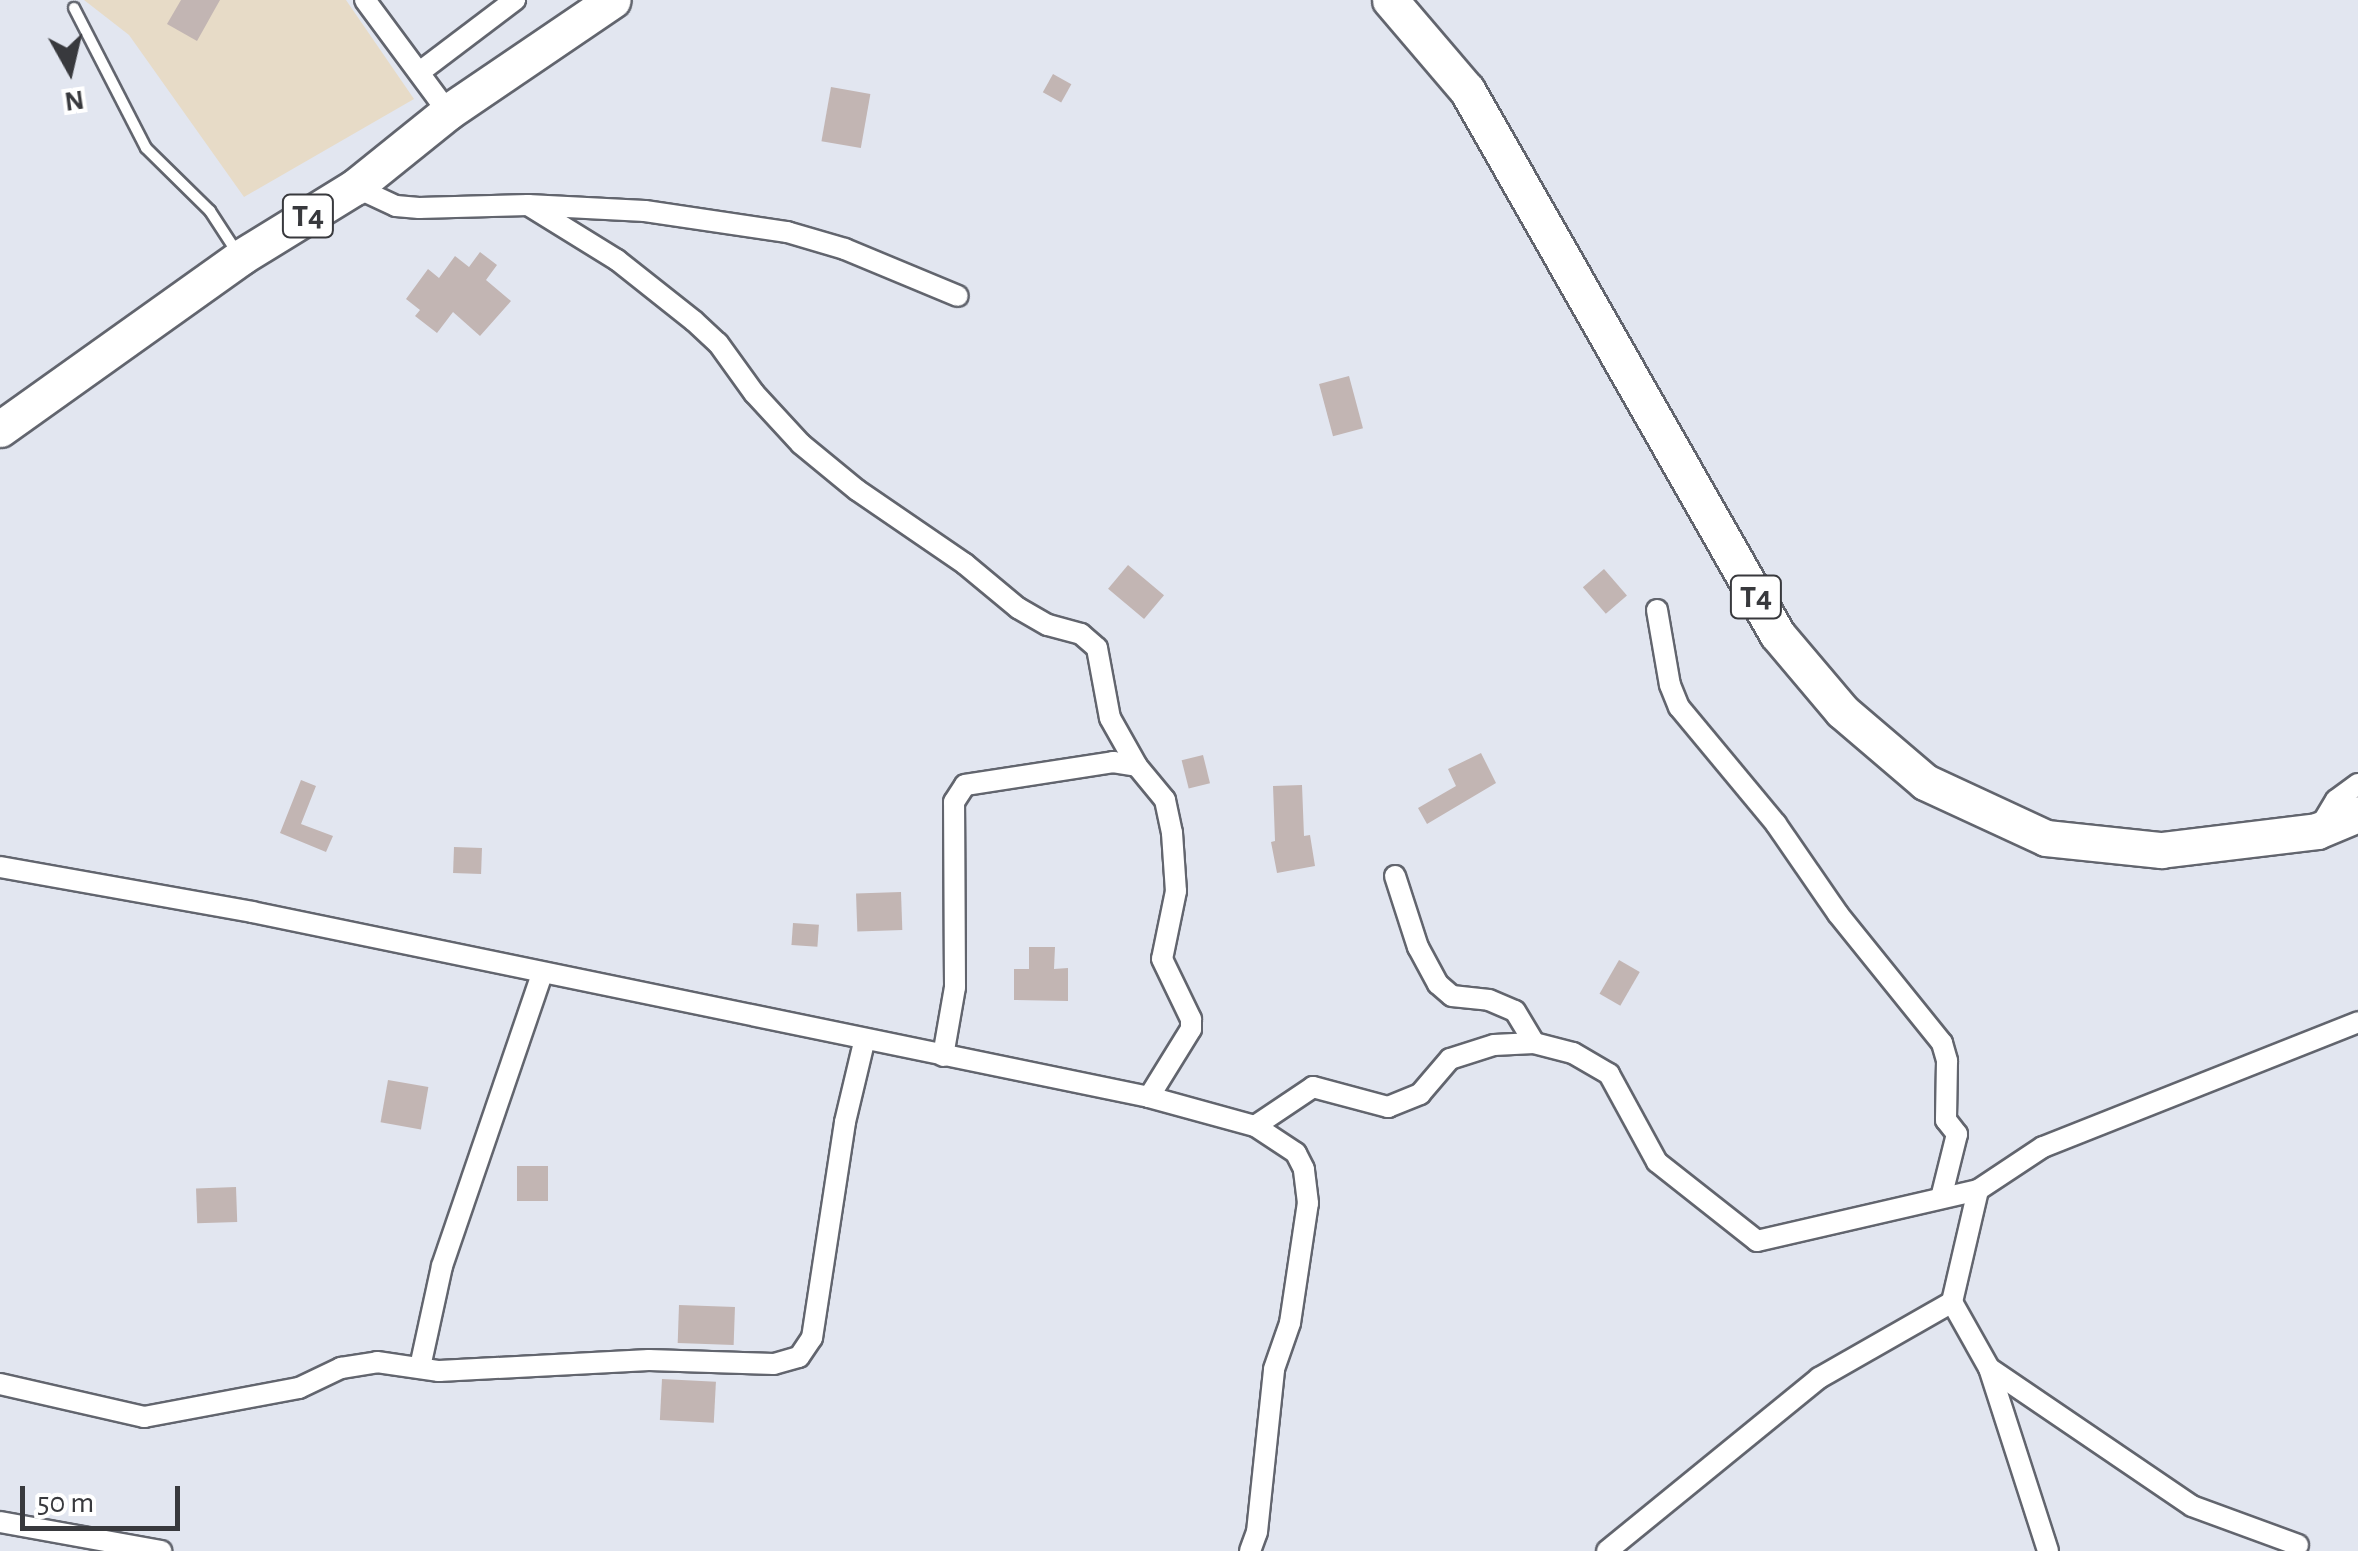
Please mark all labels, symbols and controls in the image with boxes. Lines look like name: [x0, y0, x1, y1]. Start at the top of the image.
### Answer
north arrow: [20, 20, 120, 120]
text: N: [63, 84, 86, 115]
road number: T4: [280, 189, 336, 243]
road number: T4: [1728, 570, 1784, 624]
scale bar: [25, 1466, 185, 1528]
text: 50 m: [37, 1488, 94, 1518]

